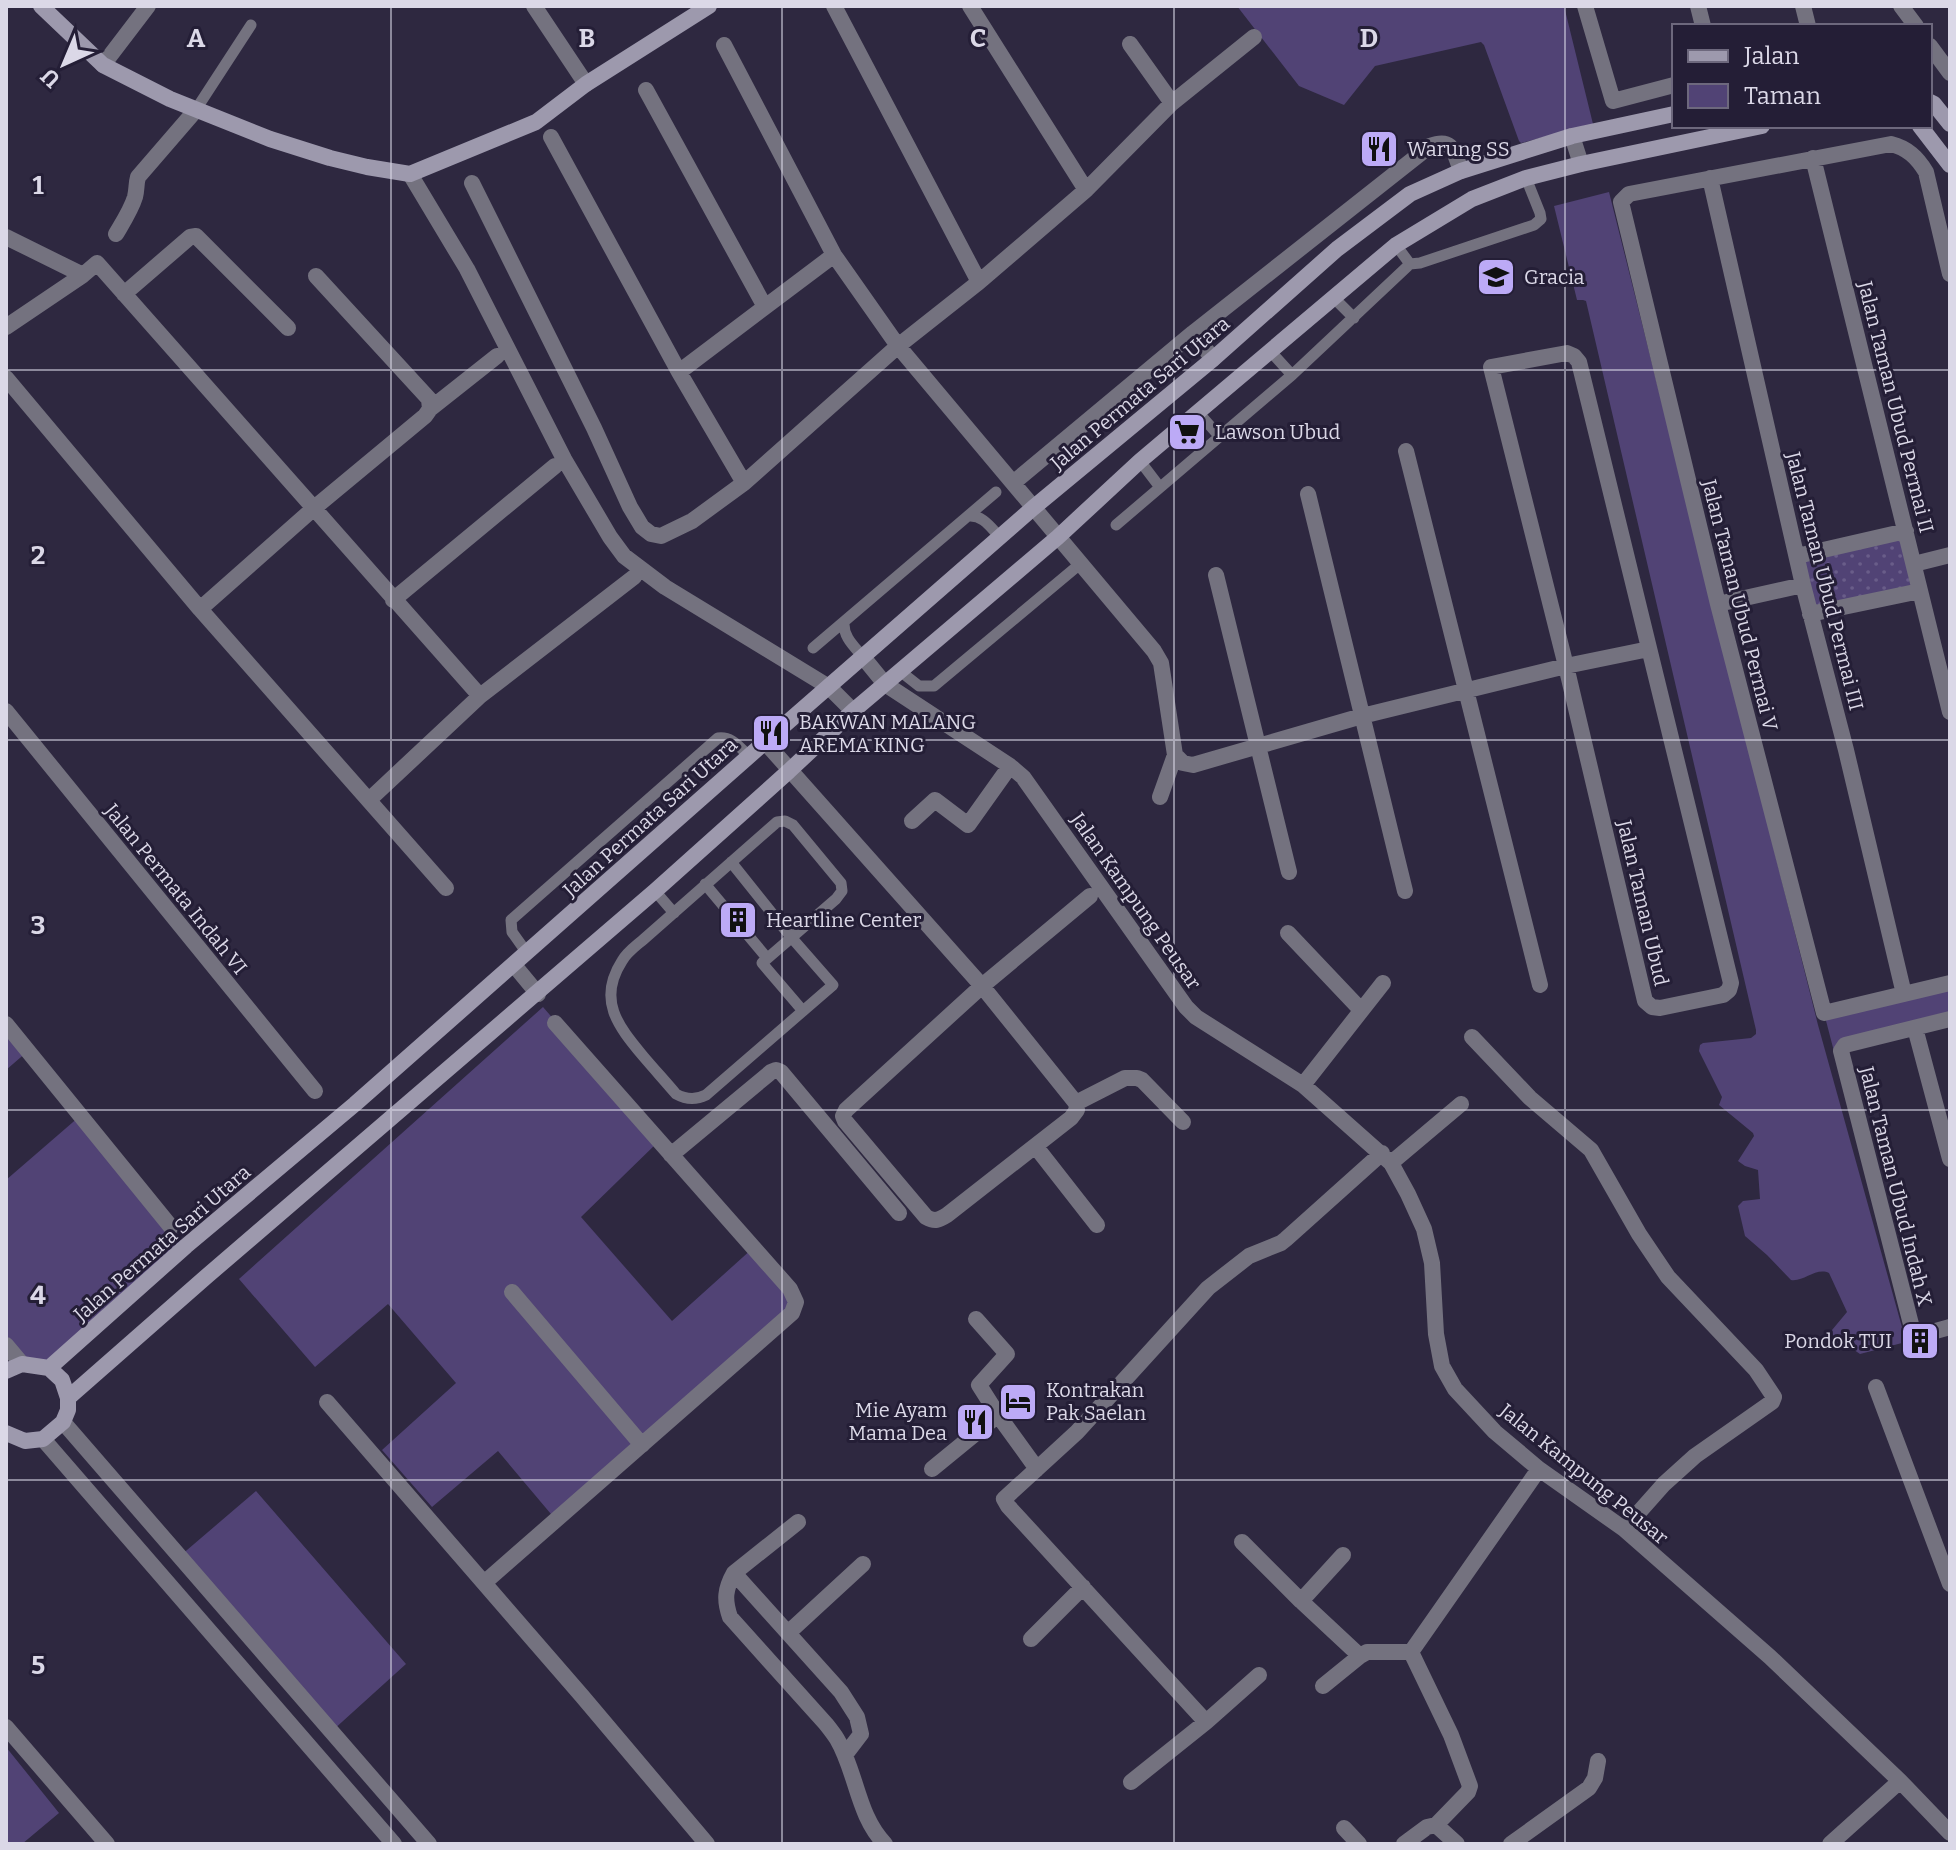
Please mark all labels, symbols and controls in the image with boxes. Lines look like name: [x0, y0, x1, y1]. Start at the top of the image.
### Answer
text: A: [187, 23, 206, 54]
text: B: [579, 23, 595, 54]
text: C: [970, 23, 986, 54]
text: D: [1360, 23, 1378, 54]
north arrow: [24, 24, 104, 104]
legend: [1672, 24, 1932, 128]
text: Jalan: [1743, 42, 1799, 70]
text: U: [35, 63, 66, 93]
text: Taman: [1744, 82, 1821, 110]
restaurant icon: Warung SS: [1358, 128, 1400, 170]
place label: Warung SS: [1407, 137, 1510, 161]
text: 1: [32, 170, 44, 201]
school or university icon: Gracia: [1475, 256, 1517, 298]
place label: Gracia: [1524, 265, 1585, 289]
street label: Jalan Taman Ubud Permai II: [1853, 278, 1939, 535]
street label: Jalan Permata Sari Utara: [1045, 311, 1234, 476]
supermarket icon: Lawson Ubud: [1166, 411, 1208, 453]
place label: Lawson Ubud: [1215, 420, 1341, 444]
street label: Jalan Taman Ubud Permai III: [1781, 448, 1869, 713]
street label: Jalan Taman Ubud Permai V: [1697, 476, 1783, 733]
text: 2: [31, 540, 45, 571]
place label: BAKWAN MALANG AREMA KING: [799, 710, 976, 757]
restaurant icon: BAKWAN MALANG AREMA KING: [750, 712, 792, 754]
street label: Jalan Permata Sari Utara: [557, 732, 742, 902]
street label: Jalan Permata Indah VI: [99, 798, 252, 979]
street label: Jalan Kampung Peusar: [1065, 807, 1206, 994]
street label: Jalan Taman Ubud: [1612, 817, 1674, 988]
building icon: Heartline Center: [717, 899, 759, 941]
place label: Heartline Center: [766, 908, 922, 932]
text: 3: [31, 910, 45, 941]
street label: Jalan Taman Ubud Indah X: [1854, 1063, 1937, 1308]
street label: Jalan Permata Sari Utara: [68, 1160, 255, 1327]
text: 4: [30, 1280, 46, 1311]
building icon: Pondok TUI: [1899, 1320, 1941, 1362]
place label: Pondok TUI: [1784, 1329, 1892, 1353]
place label: Kontrakan Pak Saelan: [1046, 1378, 1147, 1425]
hotel icon: Kontrakan Pak Saelan: [997, 1381, 1039, 1423]
place label: Mie Ayam Mama Dea: [848, 1398, 947, 1445]
street label: Jalan Kampung Peusar: [1494, 1398, 1673, 1549]
restaurant icon: Mie Ayam Mama Dea: [954, 1401, 996, 1443]
text: 5: [31, 1650, 45, 1681]

